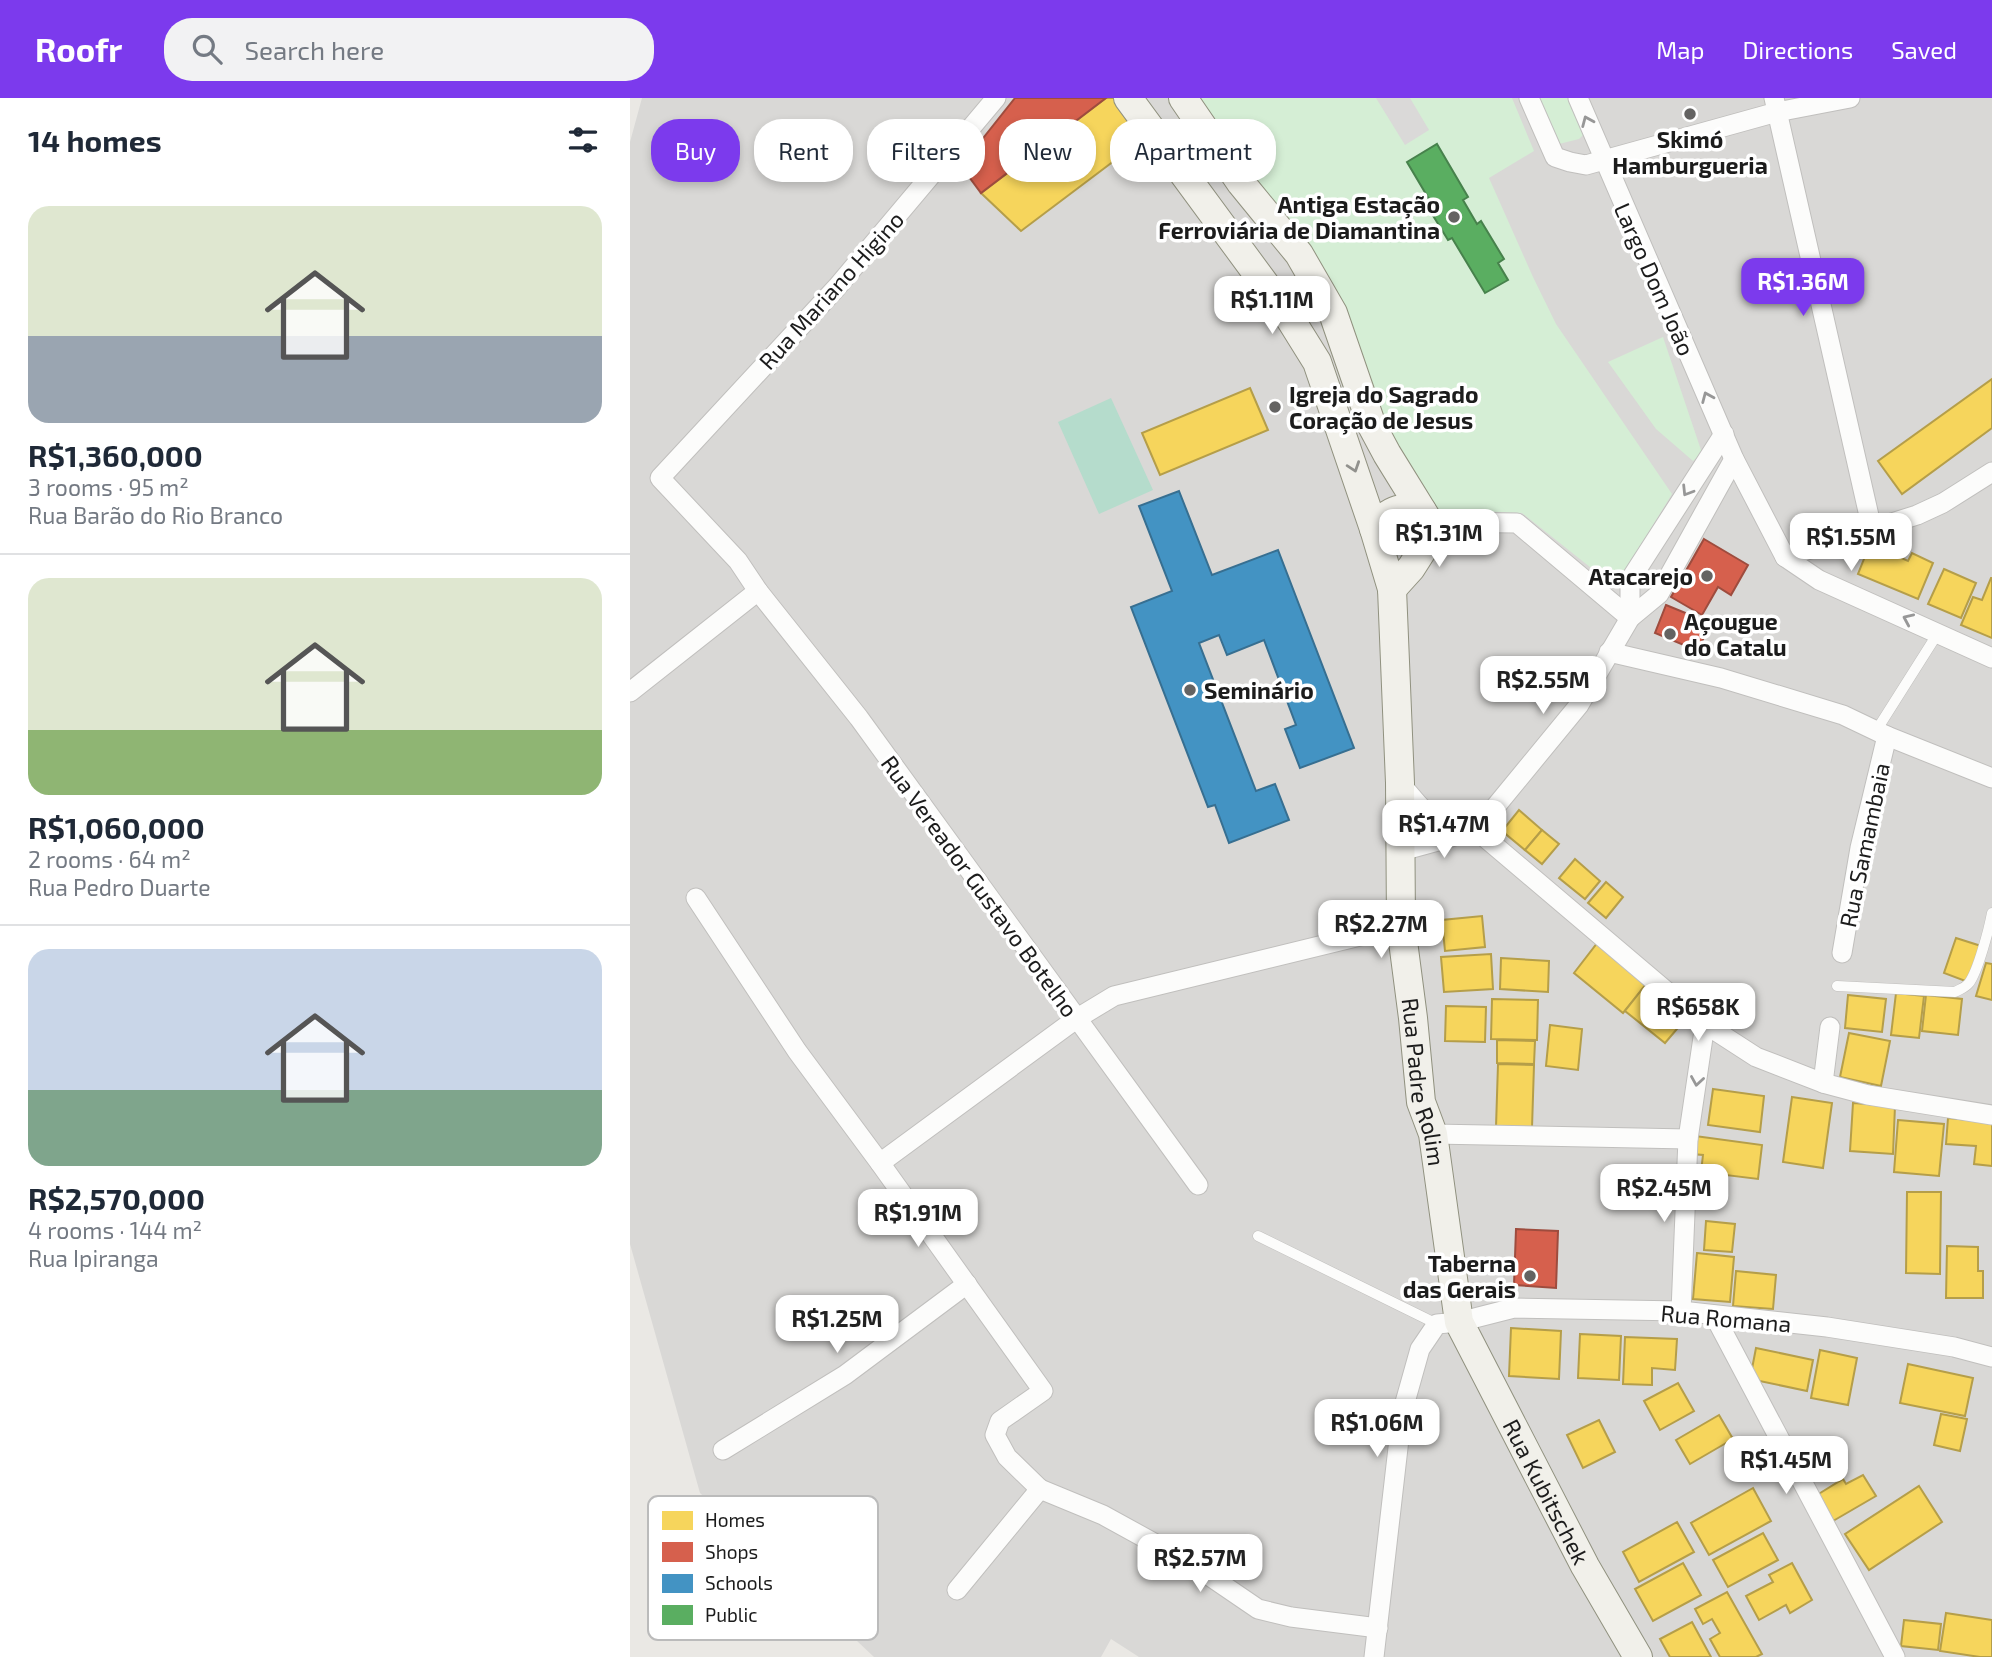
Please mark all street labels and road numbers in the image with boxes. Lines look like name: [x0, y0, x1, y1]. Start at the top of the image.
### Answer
street label: Largo Dom João: [1609, 198, 1701, 360]
street label: Rua Mariano Higino: [753, 205, 909, 375]
street label: Rua Vereador Gustavo Botelho: [876, 750, 1084, 1022]
street label: Rua Samambaia: [1833, 760, 1895, 930]
street label: Rua Padre Rolim: [1396, 996, 1451, 1168]
street label: Rua Romana: [1660, 1298, 1792, 1338]
street label: Rua Kubitschek: [1497, 1414, 1596, 1569]

